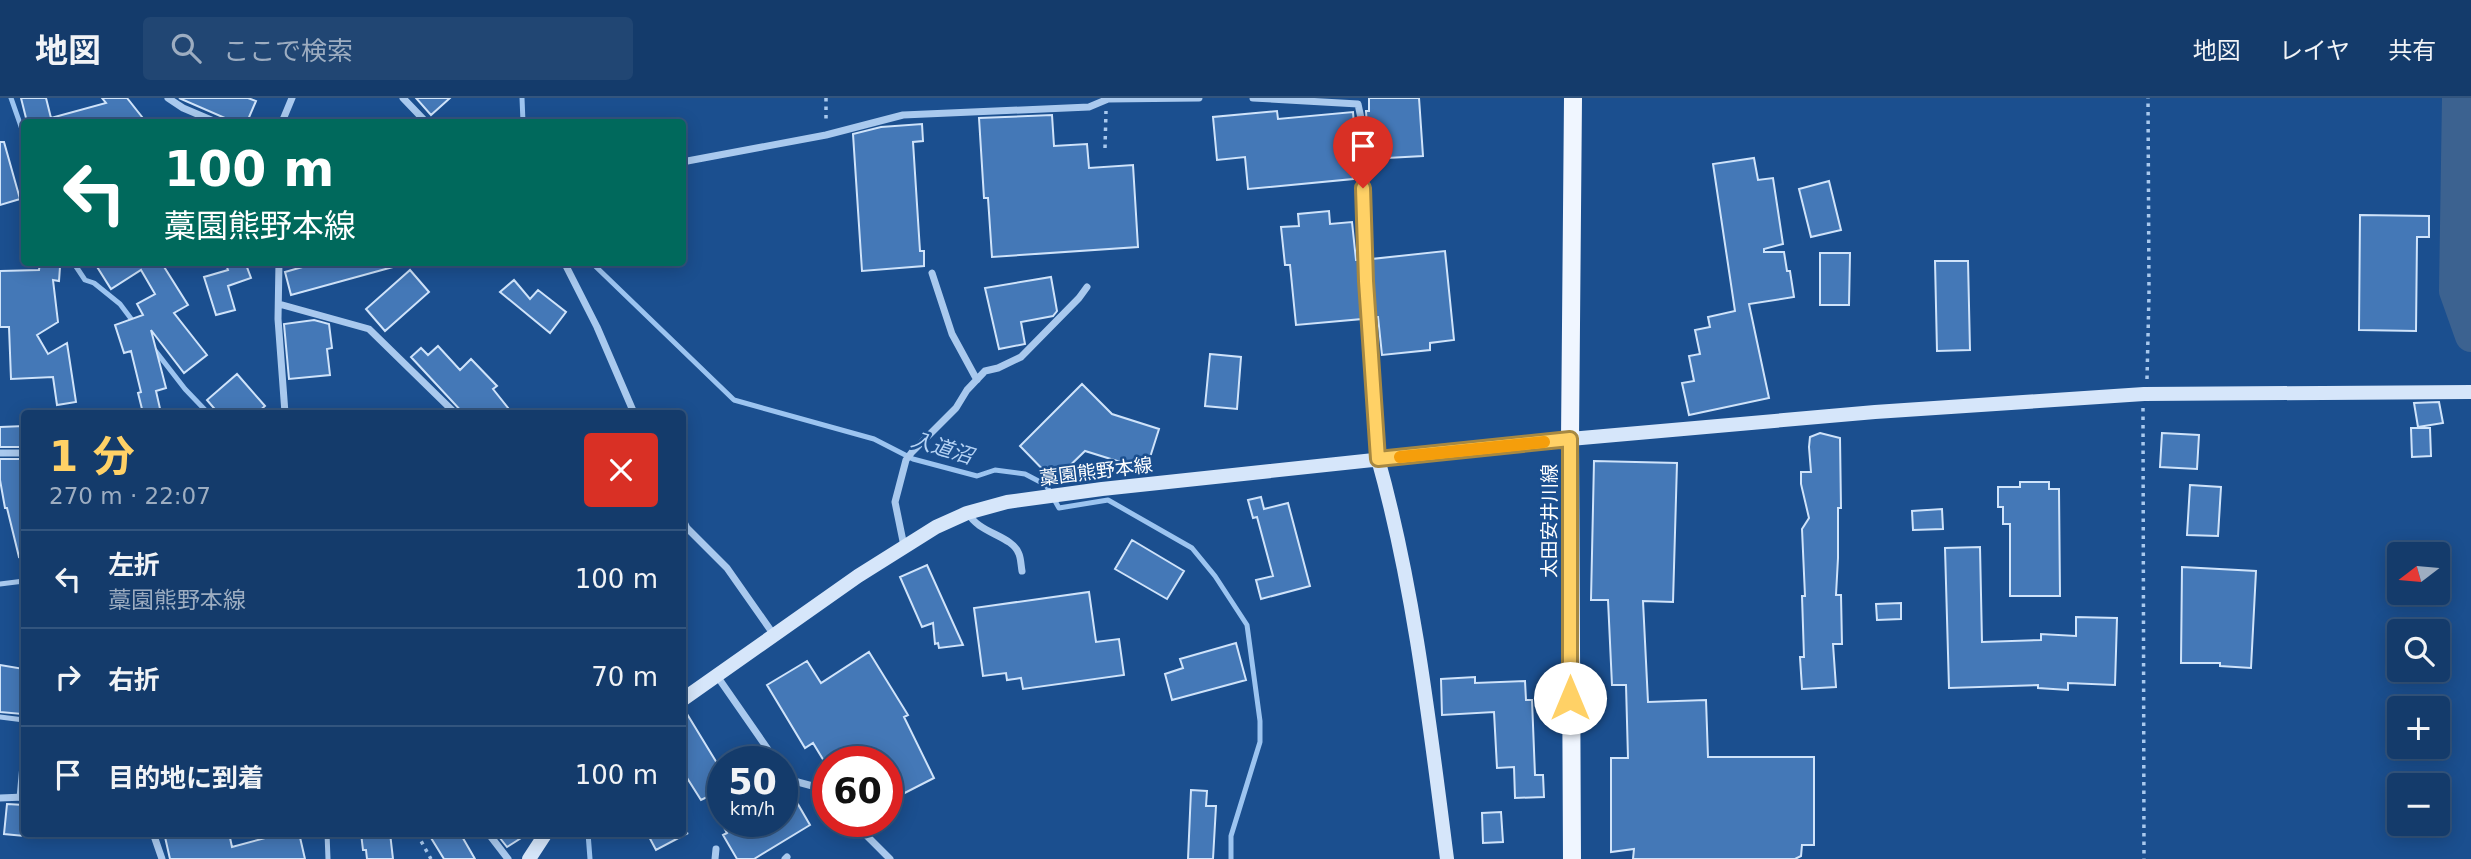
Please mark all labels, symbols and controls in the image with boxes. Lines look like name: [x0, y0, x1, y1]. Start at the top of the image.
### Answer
search box: [143, 17, 633, 80]
icon: search: [167, 29, 205, 67]
text: 地図: [35, 31, 101, 70]
text: ここで検索: [223, 36, 353, 66]
text: 地図: [2193, 37, 2241, 65]
text: レイヤ: [2279, 37, 2350, 65]
text: 共有: [2388, 37, 2436, 65]
pin: [1333, 116, 1393, 188]
icon: arrive: [1344, 127, 1382, 165]
text: 100 m: [164, 141, 334, 198]
icon: left: [49, 147, 140, 238]
text: 藁園熊野本線: [164, 207, 356, 245]
water label: 入道沼: [908, 427, 979, 470]
text: 1 分: [49, 432, 135, 481]
button: close: [584, 433, 658, 507]
street label: 藁園熊野本線: [1038, 453, 1154, 489]
street label: 太田安井川線: [1538, 464, 1560, 578]
text: 270 m · 22:07: [49, 483, 211, 509]
north arrow: [2387, 542, 2450, 606]
map controls: [2387, 542, 2450, 836]
text: 左折: [108, 550, 160, 580]
icon: left: [49, 560, 87, 598]
text: 100 m: [575, 564, 658, 594]
text: 藁園熊野本線: [108, 587, 246, 613]
button: search: [2387, 619, 2450, 682]
icon: right: [49, 658, 87, 696]
position arrow: [1533, 661, 1607, 735]
text: 70 m: [591, 662, 658, 692]
text: 右折: [108, 665, 160, 695]
button: +: [2387, 696, 2450, 759]
speed limit sign: 60: [812, 746, 903, 837]
icon: arrive: [49, 756, 87, 794]
text: 100 m: [575, 760, 658, 790]
text: 50: [728, 762, 777, 802]
text: 目的地に到着: [108, 763, 264, 793]
button: −: [2387, 773, 2450, 836]
text: km/h: [730, 798, 775, 819]

